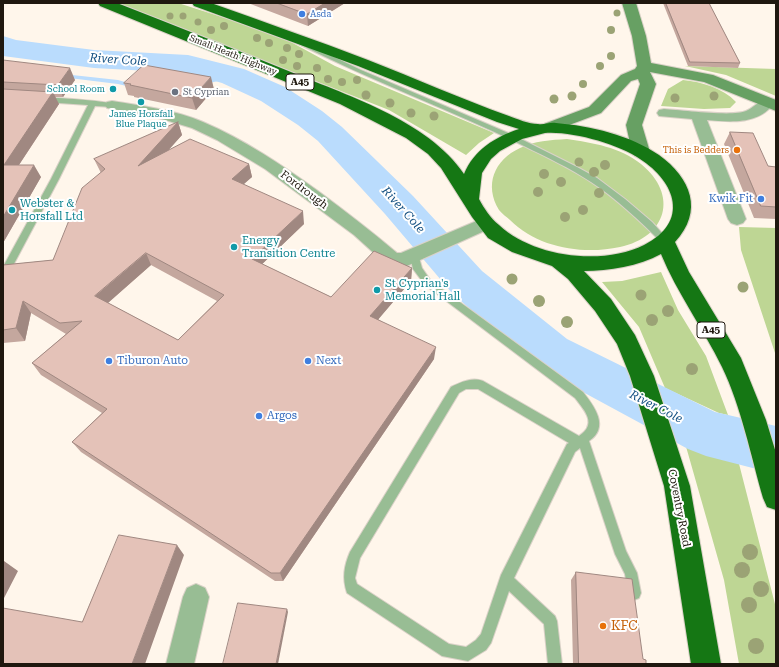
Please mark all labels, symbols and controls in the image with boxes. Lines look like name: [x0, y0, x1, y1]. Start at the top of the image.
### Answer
marker: Asda: [297, 9, 307, 19]
place label: Asda: [310, 9, 331, 19]
street label: Small Heath Highway: [188, 32, 278, 78]
water label: River Cole: [89, 51, 147, 69]
road number: A45: [286, 74, 314, 90]
place label: School Room: [47, 84, 105, 94]
marker: School Room: [108, 84, 118, 94]
marker: St Cyprian: [170, 87, 180, 97]
place label: St Cyprian: [183, 87, 229, 97]
marker: James Horsfall Blue Plaque: [136, 97, 146, 107]
place label: James Horsfall Blue Plaque: [109, 109, 173, 130]
place label: This is Bedders: [663, 145, 729, 155]
marker: This is Bedders: [732, 145, 742, 155]
street label: Fordrough: [278, 168, 330, 212]
water label: River Cole: [378, 184, 428, 236]
place label: Kwik Fit: [709, 192, 753, 206]
marker: Kwik Fit: [756, 194, 766, 204]
place label: Webster & Horsfall Ltd: [20, 197, 83, 223]
marker: Webster & Horsfall Ltd: [7, 205, 17, 215]
place label: Energy Transition Centre: [242, 234, 335, 260]
marker: Energy Transition Centre: [229, 242, 239, 252]
place label: St Cyprian's Memorial Hall: [385, 277, 460, 303]
marker: St Cyprian's Memorial Hall: [372, 285, 382, 295]
road number: A45: [697, 322, 725, 338]
place label: Tiburon Auto: [117, 354, 188, 368]
place label: Next: [316, 354, 341, 368]
marker: Tiburon Auto: [104, 356, 114, 366]
marker: Next: [303, 356, 313, 366]
water label: River Cole: [627, 388, 685, 426]
place label: Argos: [267, 409, 297, 423]
marker: Argos: [254, 411, 264, 421]
street label: Coventry Road: [665, 468, 693, 548]
place label: KFC: [611, 618, 638, 634]
marker: KFC: [598, 621, 608, 631]

